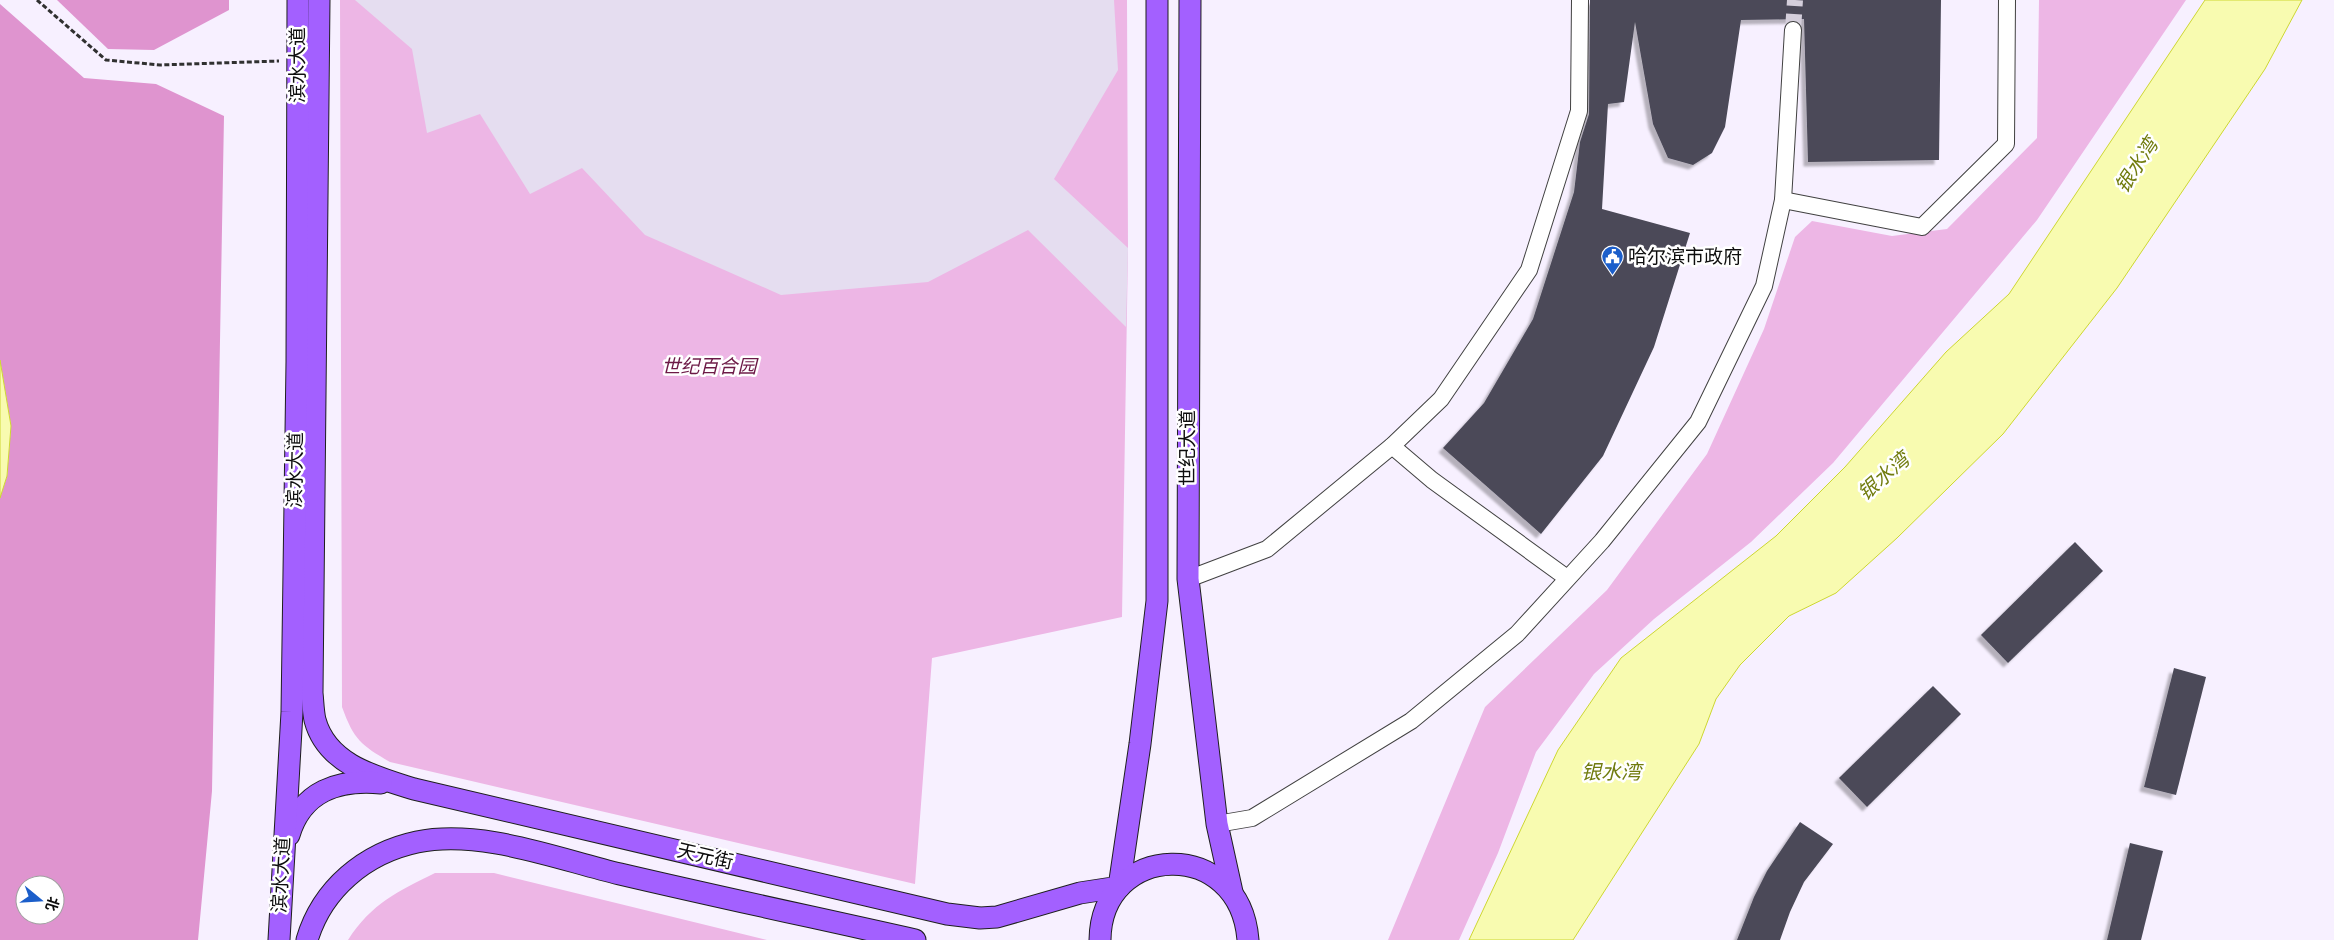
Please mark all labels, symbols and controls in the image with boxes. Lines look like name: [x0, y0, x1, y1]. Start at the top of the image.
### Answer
street label: 滨水大道: [284, 27, 313, 103]
water label: 银水湾: [2108, 130, 2168, 199]
place label: 哈尔滨市政府: [1628, 243, 1742, 272]
public building icon: 哈尔滨市政府: [1600, 245, 1624, 276]
park label: 世纪百合园: [661, 353, 759, 382]
street label: 世纪大道: [1174, 410, 1203, 486]
street label: 滨水大道: [281, 432, 311, 508]
water label: 银水湾: [1852, 444, 1919, 508]
water label: 银水湾: [1581, 758, 1644, 788]
street label: 滨水大道: [266, 836, 298, 914]
street label: 天元街: [674, 836, 736, 878]
north arrow: [15, 875, 65, 925]
text: 北: [40, 894, 64, 914]

